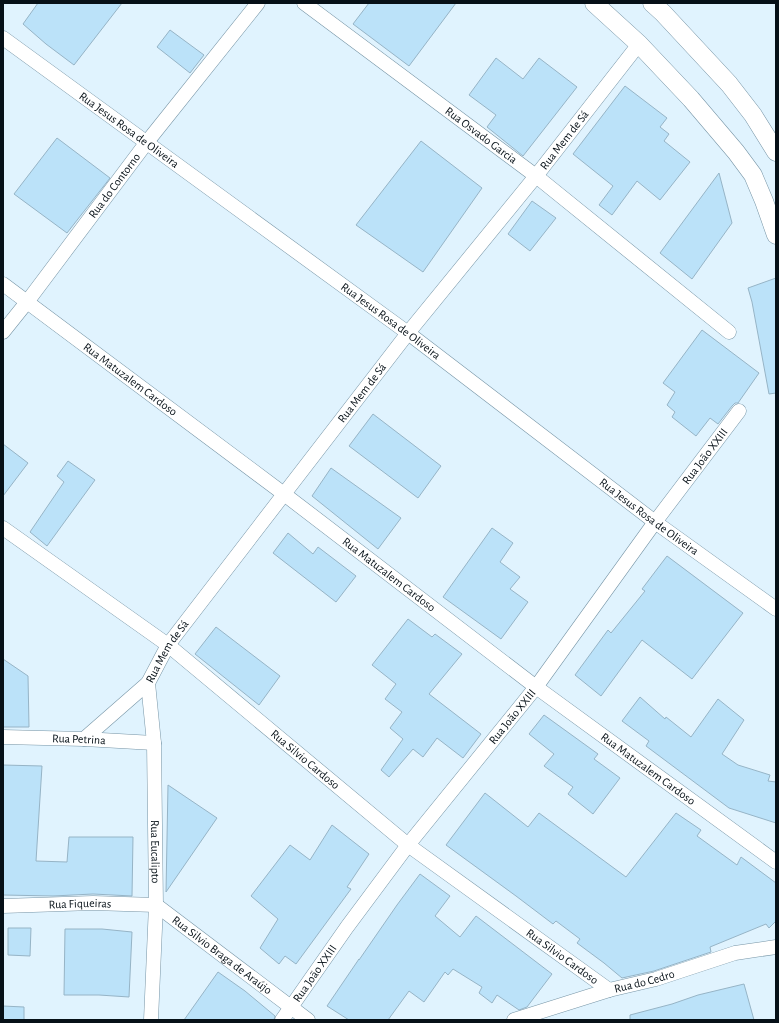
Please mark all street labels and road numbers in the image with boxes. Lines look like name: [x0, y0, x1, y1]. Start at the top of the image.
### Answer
street label: Rua Jesus Rosa de Oliveira: [77, 90, 182, 170]
street label: Rua Osvado Garcia: [443, 105, 520, 166]
street label: Rua Mem de Sá: [538, 108, 591, 172]
street label: Rua do Contorno: [86, 151, 142, 220]
street label: Rua Jesus Rosa de Oliveira: [339, 280, 443, 362]
street label: Rua Matuzalem Cardoso: [81, 340, 180, 418]
street label: Rua Mem de Sá: [335, 361, 389, 425]
street label: Rua João XXIII: [680, 426, 730, 486]
street label: Rua Jesus Rosa de Oliveira: [597, 476, 701, 558]
street label: Rua Matuzalem Cardoso: [340, 535, 438, 614]
street label: Rua Mem de Sá: [143, 618, 191, 685]
street label: Rua João XXIII: [486, 687, 538, 746]
street label: Rua Silvio Cardoso: [269, 727, 342, 791]
street label: Rua Matuzalem Cardoso: [599, 730, 698, 807]
street label: Rua Petrina: [52, 732, 107, 746]
street label: Rua Eucalipto: [149, 820, 162, 884]
street label: Rua Fiqueiras: [48, 897, 111, 910]
street label: Rua Silvio Braga de Araújo: [170, 914, 274, 997]
street label: Rua Silvio Cardoso: [524, 926, 601, 986]
street label: Rua João XXIII: [291, 942, 339, 1004]
street label: Rua do Cedro: [613, 967, 676, 995]

